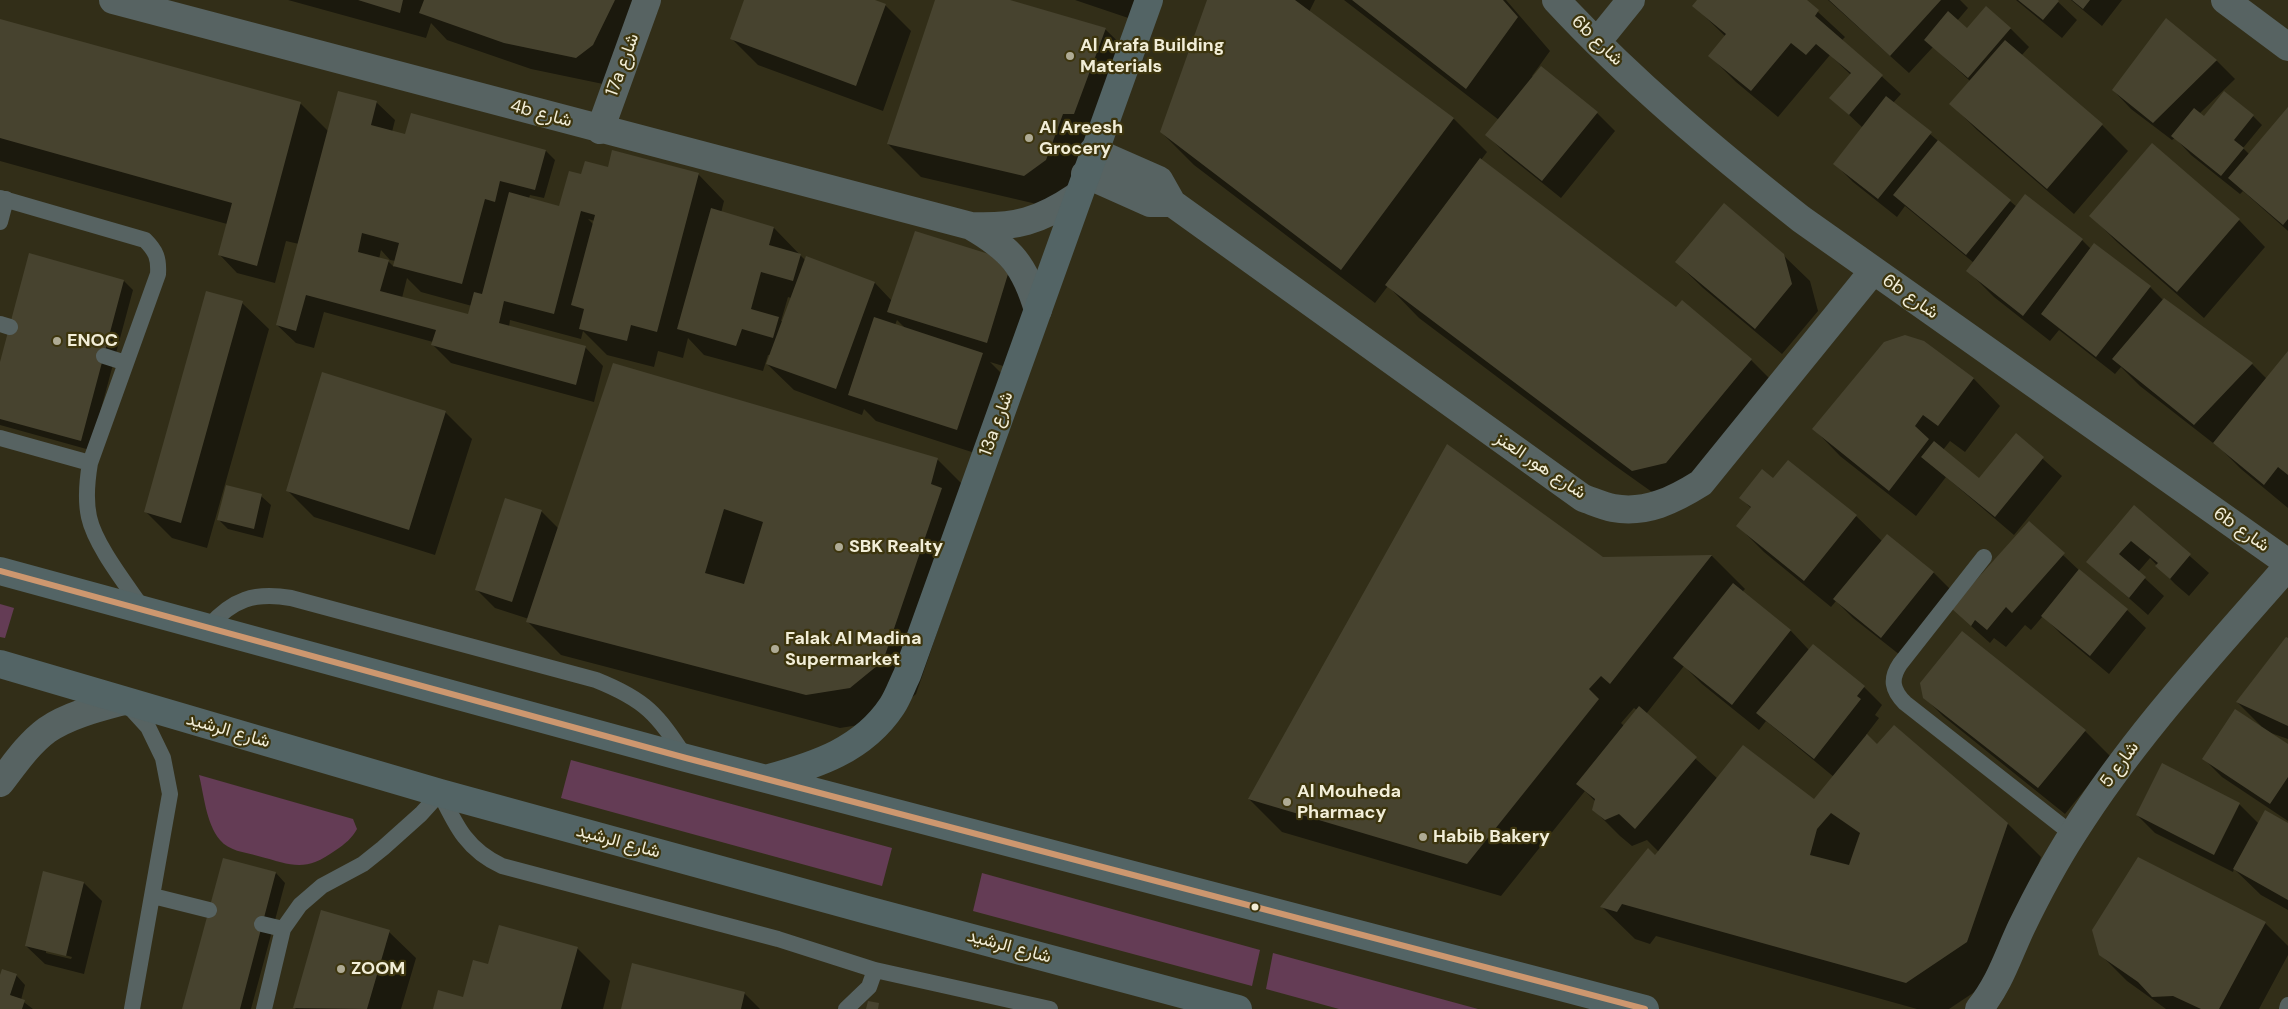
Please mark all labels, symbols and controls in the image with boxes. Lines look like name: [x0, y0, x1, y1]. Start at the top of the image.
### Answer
street label: 6b شارع: [1567, 11, 1627, 71]
street label: 17a شارع: [602, 31, 644, 99]
place label: Al Arafa Building Materials: [1080, 35, 1224, 78]
marker: Al Arafa Building Materials: [1064, 50, 1076, 62]
street label: 4b شارع: [508, 95, 574, 133]
place label: Al Areesh Grocery: [1039, 117, 1123, 160]
marker: Al Areesh Grocery: [1023, 132, 1035, 144]
street label: 6b شارع: [1878, 270, 1942, 324]
place label: ENOC: [67, 330, 118, 352]
marker: ENOC: [51, 335, 63, 347]
street label: 13a شارع: [975, 389, 1019, 459]
street label: شارع هور العنز: [1490, 428, 1590, 504]
street label: 6b شارع: [2209, 503, 2273, 557]
place label: SBK Realty: [849, 536, 943, 558]
marker: SBK Realty: [833, 541, 845, 553]
place label: Falak Al Madina Supermarket: [785, 628, 921, 670]
marker: Falak Al Madina Supermarket: [769, 643, 781, 655]
street label: شارع الرشيد: [184, 709, 272, 753]
street label: شارع 5: [2096, 738, 2144, 792]
place label: Al Mouheda Pharmacy: [1297, 781, 1401, 824]
marker: Al Mouheda Pharmacy: [1281, 796, 1293, 808]
street label: شارع الرشيد: [574, 820, 662, 864]
place label: Habib Bakery: [1433, 826, 1550, 848]
marker: Habib Bakery: [1417, 831, 1429, 843]
unlabelled marker: [1250, 902, 1260, 912]
street label: شارع الرشيد: [965, 925, 1053, 969]
place label: ZOOM: [351, 958, 405, 980]
marker: ZOOM: [335, 963, 347, 975]

